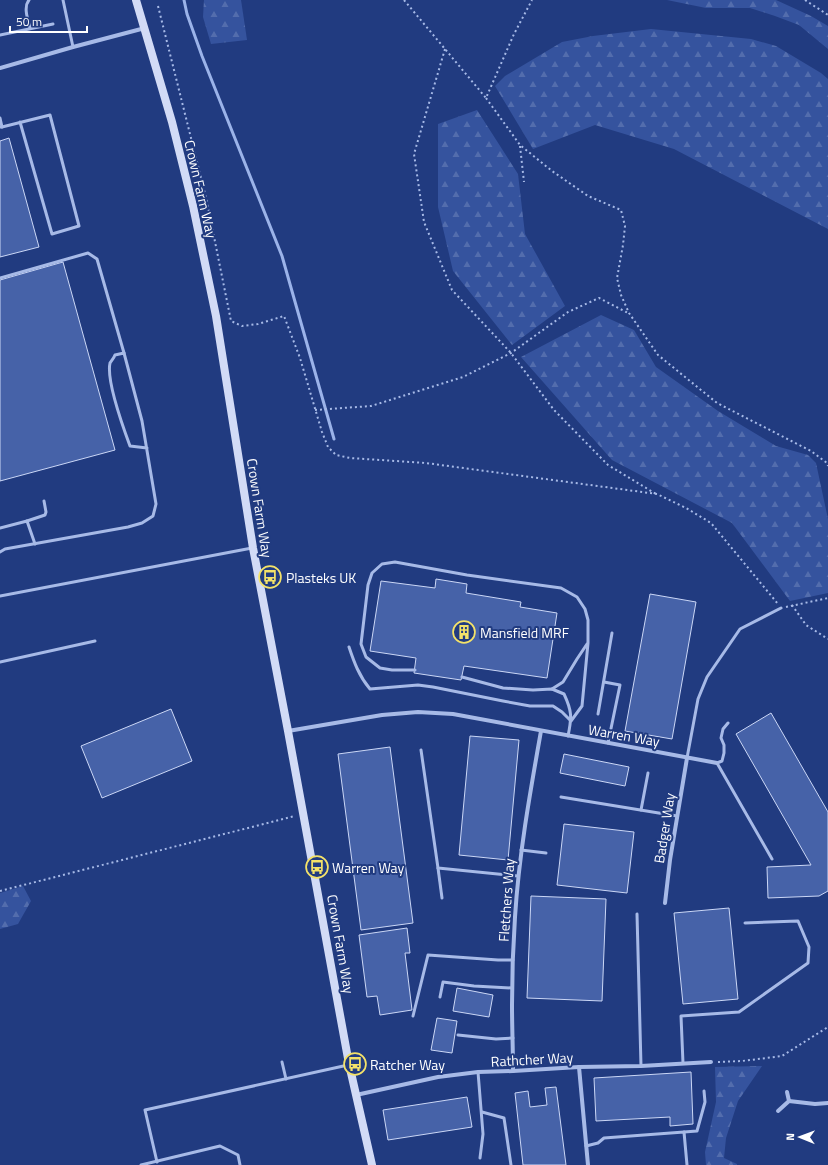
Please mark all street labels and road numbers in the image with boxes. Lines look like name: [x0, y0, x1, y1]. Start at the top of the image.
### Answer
street label: Crown Farm Way: [179, 138, 223, 240]
street label: Crown Farm Way: [242, 457, 278, 559]
street label: Warren Way: [587, 718, 662, 752]
street label: Badger Way: [648, 791, 680, 865]
street label: Fletchers Way: [493, 857, 519, 942]
street label: Crown Farm Way: [322, 893, 360, 995]
street label: Rathcher Way: [490, 1046, 574, 1072]

